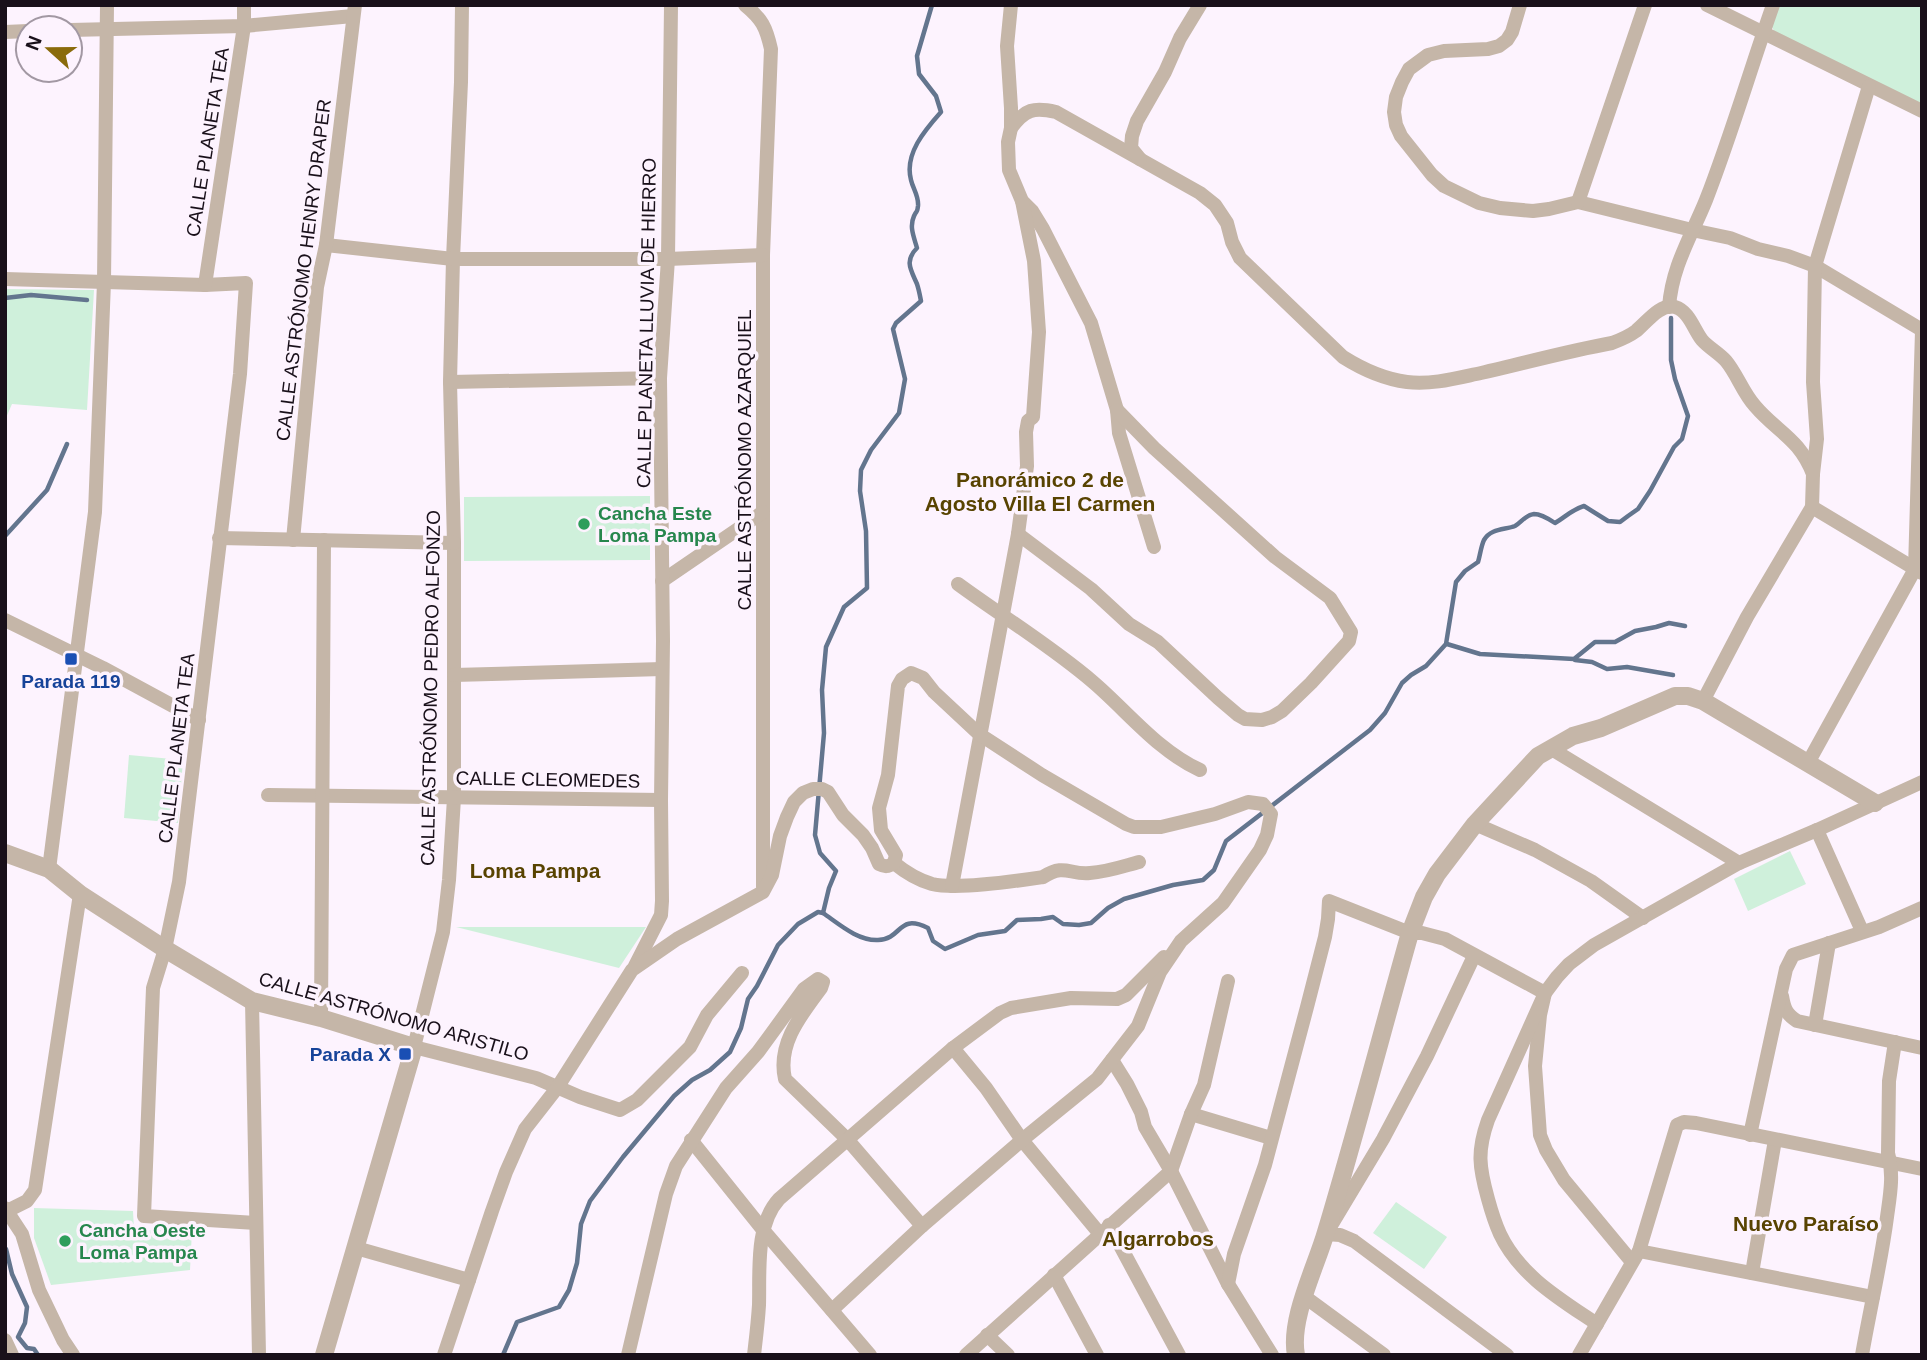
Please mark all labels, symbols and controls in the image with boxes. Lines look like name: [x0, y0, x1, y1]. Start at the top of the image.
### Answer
north arrow: [14, 14, 84, 84]
text: N: [21, 33, 46, 53]
street label: CALLE PLANETA TEA: [182, 46, 233, 238]
street label: CALLE ASTRÓNOMO HENRY DRAPER: [272, 98, 335, 442]
street label: CALLE PLANETA LLUVIA DE HIERRO: [633, 158, 660, 488]
street label: CALLE ASTRÓNOMO AZARQUIEL: [734, 310, 755, 610]
district label: Panorámico 2 de Agosto Villa El Carmen: [925, 468, 1155, 515]
place label: Cancha Este Loma Pampa: [598, 503, 717, 546]
street label: CALLE ASTRÓNOMO PEDRO ALFONZO: [417, 510, 444, 866]
marker: Cancha Este Loma Pampa: [576, 516, 592, 532]
marker: Parada 119: [63, 651, 79, 667]
street label: CALLE PLANETA TEA: [154, 651, 199, 844]
place label: Parada 119: [21, 671, 121, 692]
street label: CALLE CLEOMEDES: [455, 767, 641, 792]
district label: Loma Pampa: [470, 859, 601, 882]
street label: CALLE ASTRÓNOMO ARISTILO: [256, 968, 531, 1065]
place label: Parada X: [310, 1044, 391, 1065]
marker: Parada X: [397, 1046, 413, 1062]
district label: Nuevo Paraíso: [1733, 1212, 1879, 1235]
place label: Cancha Oeste Loma Pampa: [79, 1220, 206, 1263]
district label: Algarrobos: [1102, 1227, 1214, 1250]
marker: Cancha Oeste Loma Pampa: [57, 1233, 73, 1249]

